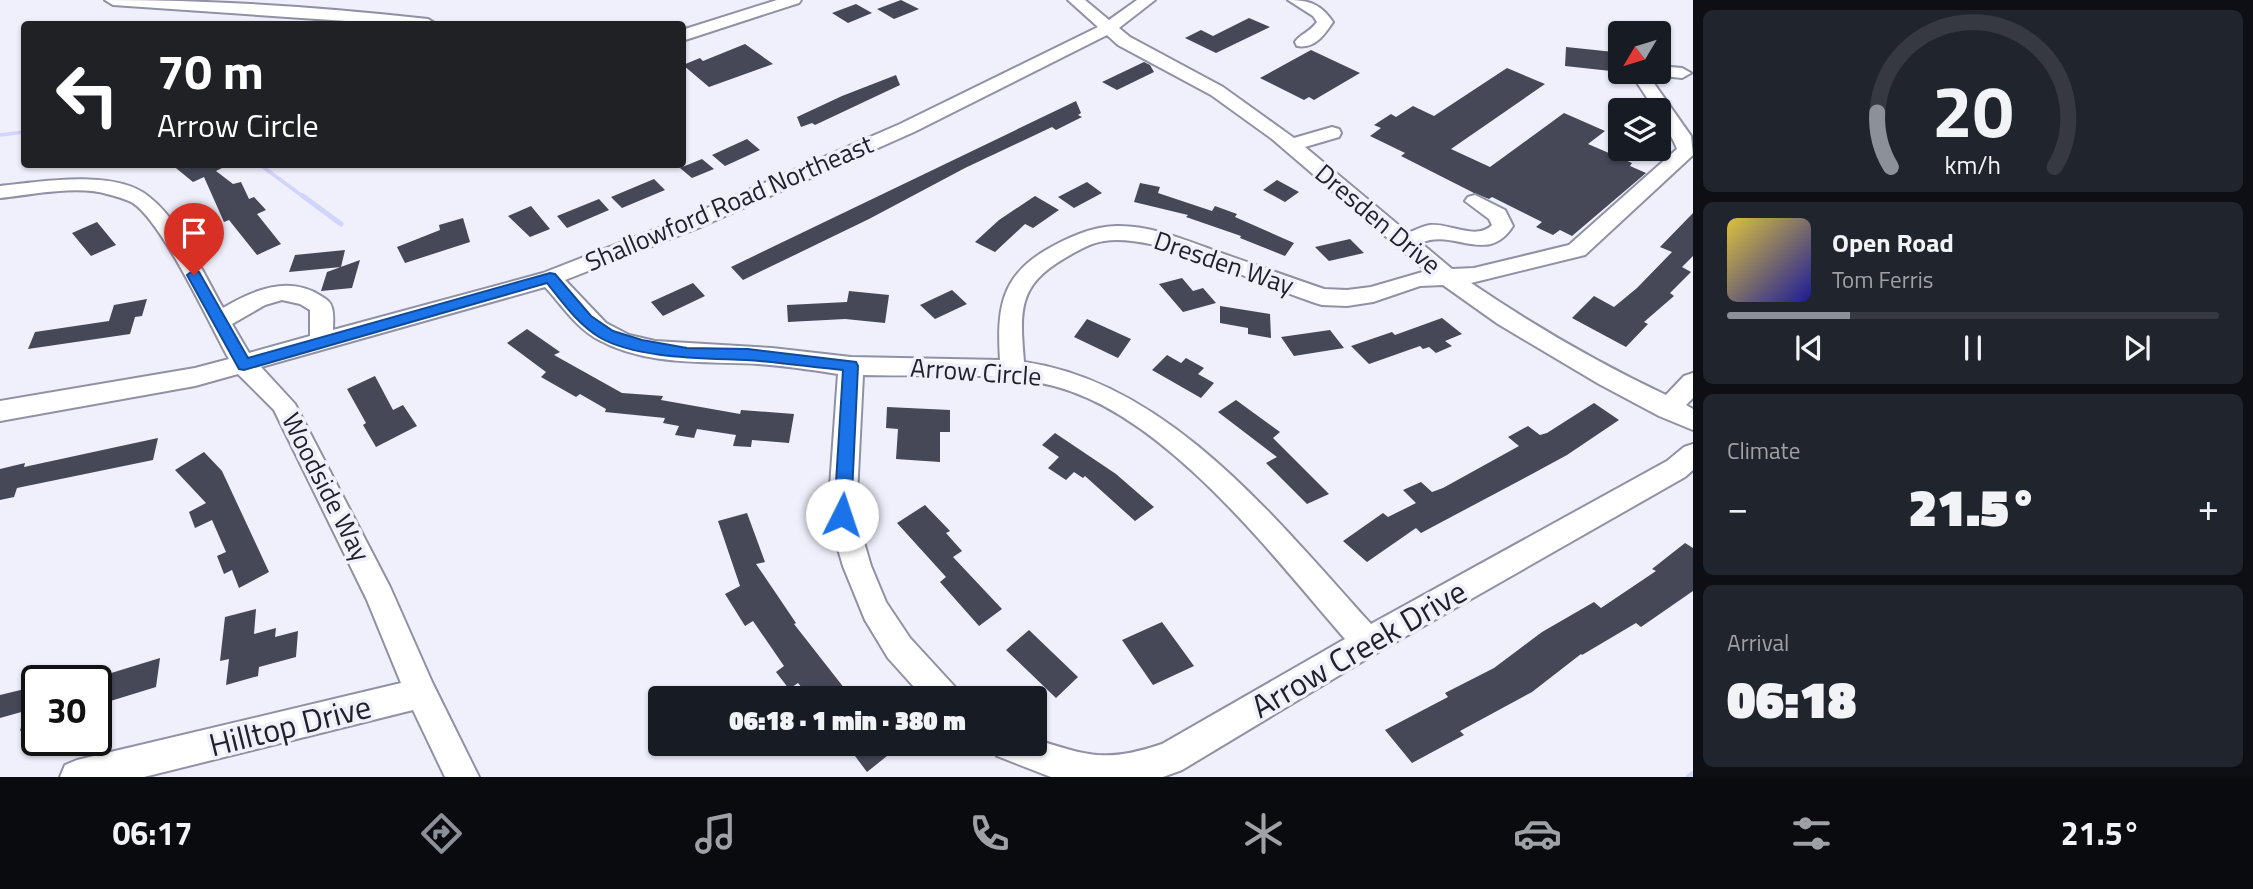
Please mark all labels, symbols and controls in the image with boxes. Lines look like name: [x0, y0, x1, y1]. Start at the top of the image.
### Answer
north arrow: [1608, 21, 1671, 84]
map controls: [1608, 21, 1671, 161]
text: 70 m: [157, 33, 264, 108]
icon: left: [42, 49, 133, 140]
text: 20: [1932, 55, 2014, 165]
button: layers: [1608, 98, 1671, 161]
text: Arrow Circle: [157, 101, 319, 149]
street label: Shallowford Road Northeast: [579, 124, 879, 281]
text: km/h: [1945, 146, 2001, 184]
street label: Dresden Drive: [1307, 154, 1450, 283]
pin: [164, 203, 224, 275]
icon: arrive: [175, 214, 213, 252]
street label: Dresden Way: [1149, 220, 1299, 305]
text: Open Road: [1832, 223, 1954, 262]
text: Tom Ferris: [1832, 262, 1933, 297]
icon: previous: [1790, 329, 1828, 367]
icon: pause: [1954, 329, 1992, 367]
icon: next: [2118, 329, 2156, 367]
street label: Arrow Circle: [909, 347, 1043, 396]
street label: Woodside Way: [272, 406, 381, 568]
text: Climate: [1727, 433, 1800, 468]
text: 21.5°: [1908, 467, 2038, 546]
position arrow: [805, 478, 879, 552]
text: −: [1727, 478, 1748, 536]
text: +: [2198, 478, 2219, 536]
street label: Arrow Creek Drive: [1242, 567, 1475, 729]
text: Arrival: [1727, 625, 1789, 660]
text: 06:18: [1727, 659, 1856, 738]
speed limit sign: 30: [21, 665, 112, 756]
street label: Hilltop Drive: [204, 682, 376, 768]
text: 06:18 · 1 min · 380 m: [729, 701, 966, 740]
text: 06:17: [112, 809, 192, 857]
icon: directions: [417, 809, 466, 858]
icon: music: [691, 809, 740, 858]
icon: phone: [965, 809, 1014, 858]
icon: climate: [1239, 809, 1288, 858]
icon: car: [1513, 809, 1562, 858]
icon: filters: [1787, 809, 1836, 858]
text: 21.5°: [2061, 809, 2141, 857]

